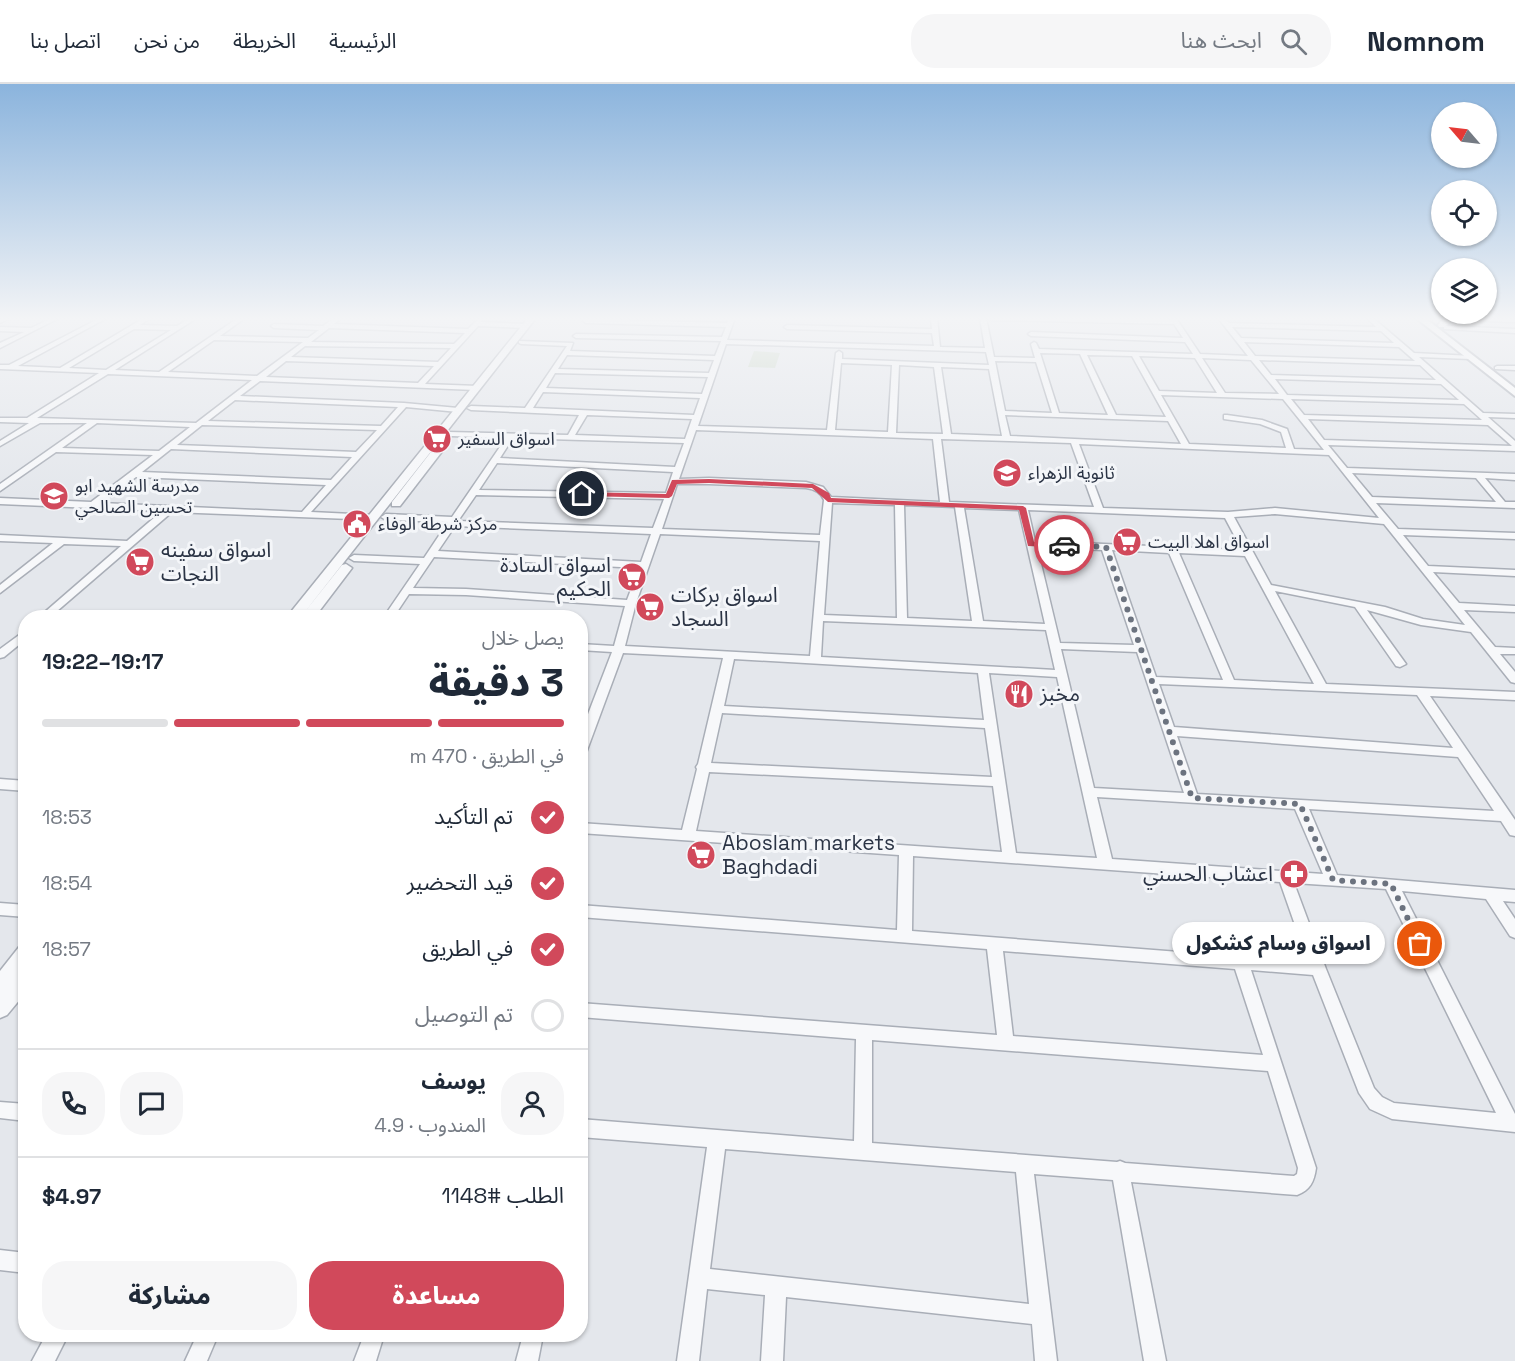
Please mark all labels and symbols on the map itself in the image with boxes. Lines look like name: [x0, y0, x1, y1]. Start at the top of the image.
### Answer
north arrow: [1431, 102, 1497, 168]
supermarket icon: اسواق السفير: [421, 423, 453, 455]
place label: اسواق السفير: [457, 427, 555, 450]
school or university icon: ثانوية الزهراء: [991, 457, 1023, 489]
place label: ثانوية الزهراء: [1028, 461, 1115, 484]
pin: [556, 468, 607, 519]
place label: مدرسة الشهيد ابو تحسين الصالحي: [75, 474, 200, 520]
school or university icon: مدرسة الشهيد ابو تحسين الصالحي: [38, 480, 70, 512]
public building icon: مركز شرطة الوفاء: [341, 508, 373, 540]
place label: مركز شرطة الوفاء: [378, 512, 497, 535]
courier: [1034, 515, 1094, 575]
supermarket icon: اسواق اهلا البيت: [1111, 526, 1143, 558]
place label: اسواق اهلا البيت: [1148, 530, 1269, 553]
place label: اسواق سفينه النجات: [161, 536, 271, 587]
supermarket icon: اسواق سفينه النجات: [124, 546, 156, 578]
place label: اسواق السادة الحكيم: [500, 551, 611, 604]
supermarket icon: اسواق السادة الحكيم: [616, 561, 648, 593]
place label: اسواق بركات السجاد: [671, 581, 778, 632]
supermarket icon: اسواق بركات السجاد: [634, 591, 666, 623]
restaurant icon: مخبز: [1003, 678, 1035, 710]
place label: مخبز: [1039, 680, 1080, 707]
place label: Aboslam markets Baghdadi: [722, 829, 895, 880]
supermarket icon: Aboslam markets Baghdadi: [685, 839, 717, 871]
pharmacy icon: اعشاب الحسني: [1278, 858, 1310, 890]
place label: اعشاب الحسني: [1143, 860, 1273, 890]
pin: [1394, 918, 1445, 969]
callout: اسواق وسام كشكول: [1171, 923, 1384, 965]

